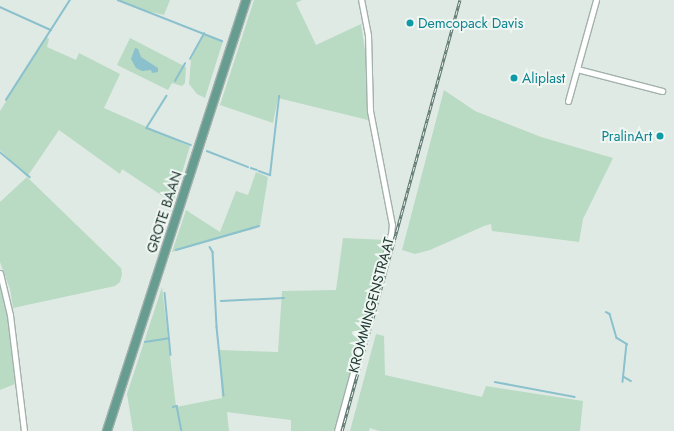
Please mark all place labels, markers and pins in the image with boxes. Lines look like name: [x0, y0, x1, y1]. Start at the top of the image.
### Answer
place label: Demcopack Davis: [418, 15, 523, 31]
marker: Demcopack Davis: [405, 18, 415, 28]
place label: Aliplast: [522, 70, 565, 86]
marker: Aliplast: [509, 73, 519, 83]
place label: PralinArt: [601, 128, 652, 144]
marker: PralinArt: [655, 131, 665, 141]

